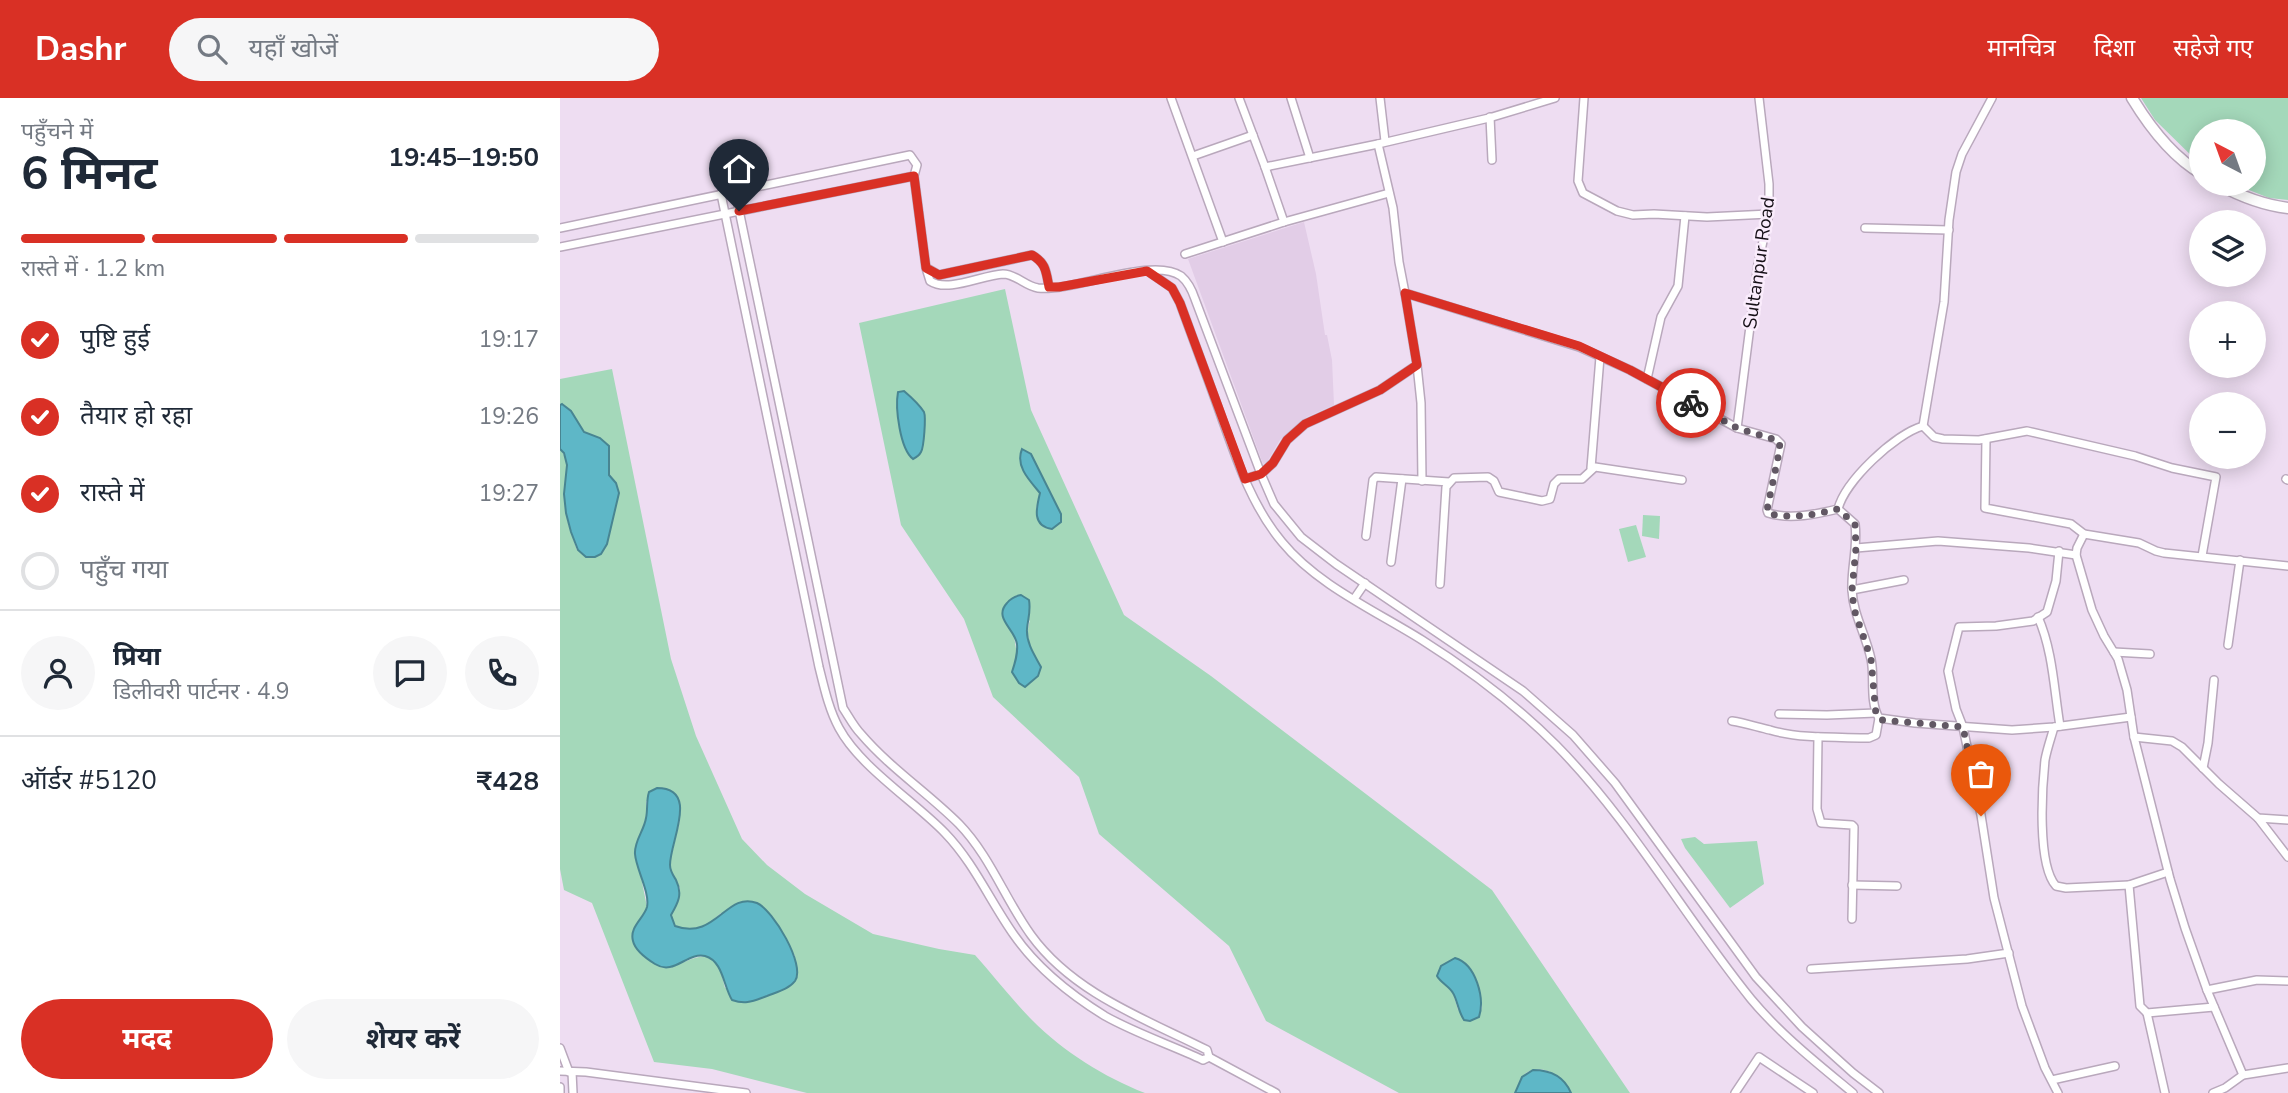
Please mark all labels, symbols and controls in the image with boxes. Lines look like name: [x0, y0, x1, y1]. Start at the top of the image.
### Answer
search box: [169, 18, 659, 81]
text: Dashr: [35, 27, 127, 72]
icon: search: [193, 30, 231, 68]
text: यहाँ खोजें: [249, 31, 338, 66]
text: मानचित्र: [1987, 32, 2056, 64]
text: दिशा: [2094, 32, 2135, 64]
text: सहेजे गए: [2173, 32, 2253, 64]
text: पहुँचने में: [21, 116, 93, 147]
north arrow: [2189, 119, 2266, 196]
map controls: [2189, 119, 2266, 469]
pin: [709, 139, 769, 211]
text: 19:45–19:50: [388, 140, 539, 175]
text: 6 मिनट: [21, 142, 158, 205]
icon: home: [720, 150, 758, 188]
street label: Sultanpur Road: [1737, 195, 1781, 331]
button: layers: [2189, 210, 2266, 287]
text: रास्ते में · 1.2 km: [21, 253, 165, 284]
button: +: [2189, 301, 2266, 378]
icon: check: [21, 321, 59, 359]
text: पुष्टि हुई: [80, 321, 150, 356]
text: 19:17: [479, 324, 539, 355]
courier: [1656, 368, 1726, 438]
icon: bike: [1672, 384, 1710, 422]
button: −: [2189, 392, 2266, 469]
icon: check: [21, 398, 59, 436]
text: तैयार हो रहा: [80, 398, 192, 433]
text: 19:26: [479, 401, 539, 432]
icon: check: [21, 475, 59, 513]
text: रास्ते में: [80, 475, 145, 510]
text: 19:27: [479, 478, 539, 509]
text: पहुँच गया: [80, 552, 168, 587]
button: person: [21, 636, 95, 710]
button: chat: [373, 636, 447, 710]
button: phone: [465, 636, 539, 710]
text: प्रिया: [113, 639, 161, 674]
text: डिलीवरी पार्टनर · 4.9: [113, 676, 290, 707]
pin: [1951, 744, 2011, 816]
icon: bag: [1962, 755, 2000, 793]
text: ऑर्डर #5120: [21, 763, 157, 798]
text: ₹428: [477, 764, 539, 799]
button: मदद: [21, 999, 273, 1079]
button: शेयर करें: [287, 999, 539, 1079]

